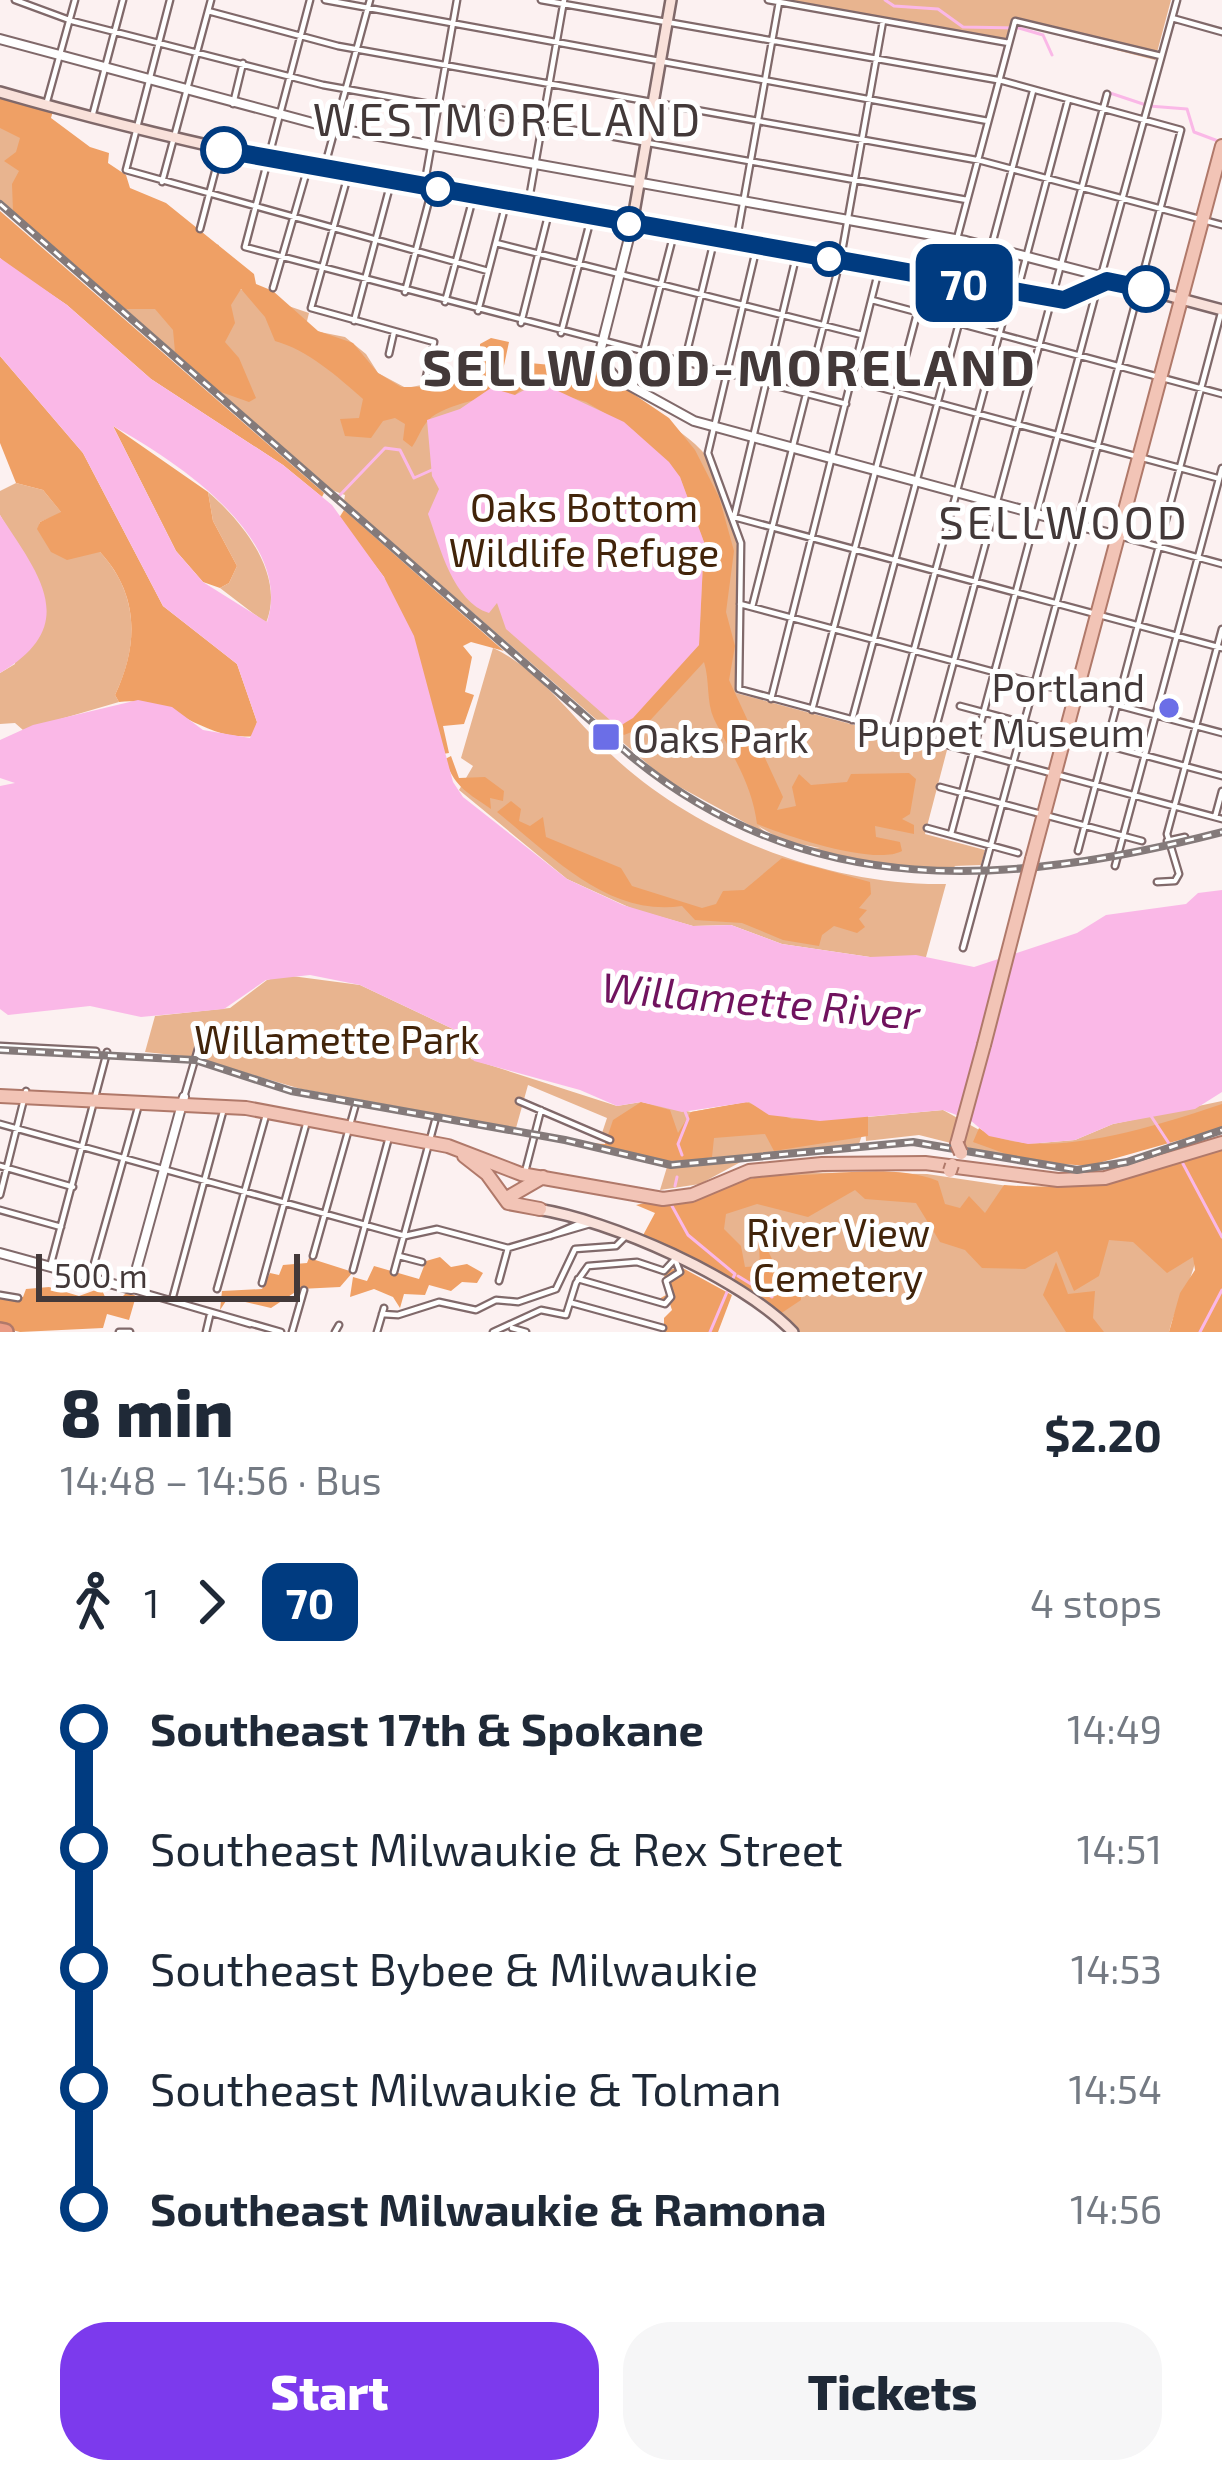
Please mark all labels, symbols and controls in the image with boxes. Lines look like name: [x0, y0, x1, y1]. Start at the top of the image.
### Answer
district label: WESTMORELAND: [313, 91, 703, 145]
unlabelled marker: [202, 128, 246, 172]
unlabelled marker: [422, 173, 454, 205]
unlabelled marker: [613, 208, 645, 240]
unlabelled marker: [813, 243, 845, 275]
line badge: 70: [910, 244, 1018, 322]
text: 70: [940, 258, 988, 308]
unlabelled marker: [1124, 267, 1168, 311]
district label: SELLWOOD-MORELAND: [422, 335, 1038, 396]
park label: Oaks Bottom Wildlife Refuge: [449, 483, 719, 575]
district label: SELLWOOD: [938, 494, 1190, 548]
place label: Portland Puppet Museum: [856, 663, 1145, 755]
marker: Portland Puppet Museum: [1156, 695, 1182, 721]
place label: Oaks Park: [633, 714, 809, 761]
marker: Oaks Park: [590, 721, 622, 753]
water label: Willamette River: [600, 960, 923, 1038]
park label: Willamette Park: [194, 1015, 480, 1062]
park label: River View Cemetery: [746, 1208, 930, 1300]
scale bar: [36, 1248, 300, 1301]
text: 500 m: [54, 1255, 148, 1295]
text: 8 min: [60, 1371, 234, 1450]
text: $2.20: [1044, 1407, 1162, 1461]
text: 14:48 – 14:56 · Bus: [60, 1456, 382, 1503]
icon: walk: [60, 1569, 126, 1635]
icon: forward: [178, 1569, 244, 1635]
text: 70: [286, 1577, 334, 1627]
text: 1: [144, 1579, 160, 1626]
text: 4 stops: [1030, 1579, 1162, 1626]
text: Southeast 17th & Spokane: [150, 1701, 704, 1755]
text: 14:49: [1067, 1705, 1162, 1752]
text: Southeast Milwaukie & Rex Street: [150, 1821, 843, 1875]
text: 14:51: [1077, 1825, 1162, 1872]
text: Southeast Bybee & Milwaukie: [150, 1941, 758, 1995]
text: 14:53: [1071, 1945, 1162, 1992]
text: Southeast Milwaukie & Tolman: [150, 2061, 782, 2115]
text: 14:54: [1068, 2065, 1162, 2112]
text: Southeast Milwaukie & Ramona: [150, 2181, 827, 2235]
text: 14:56: [1070, 2185, 1162, 2232]
button: Start: [60, 2322, 599, 2460]
button: Tickets: [623, 2322, 1162, 2460]

